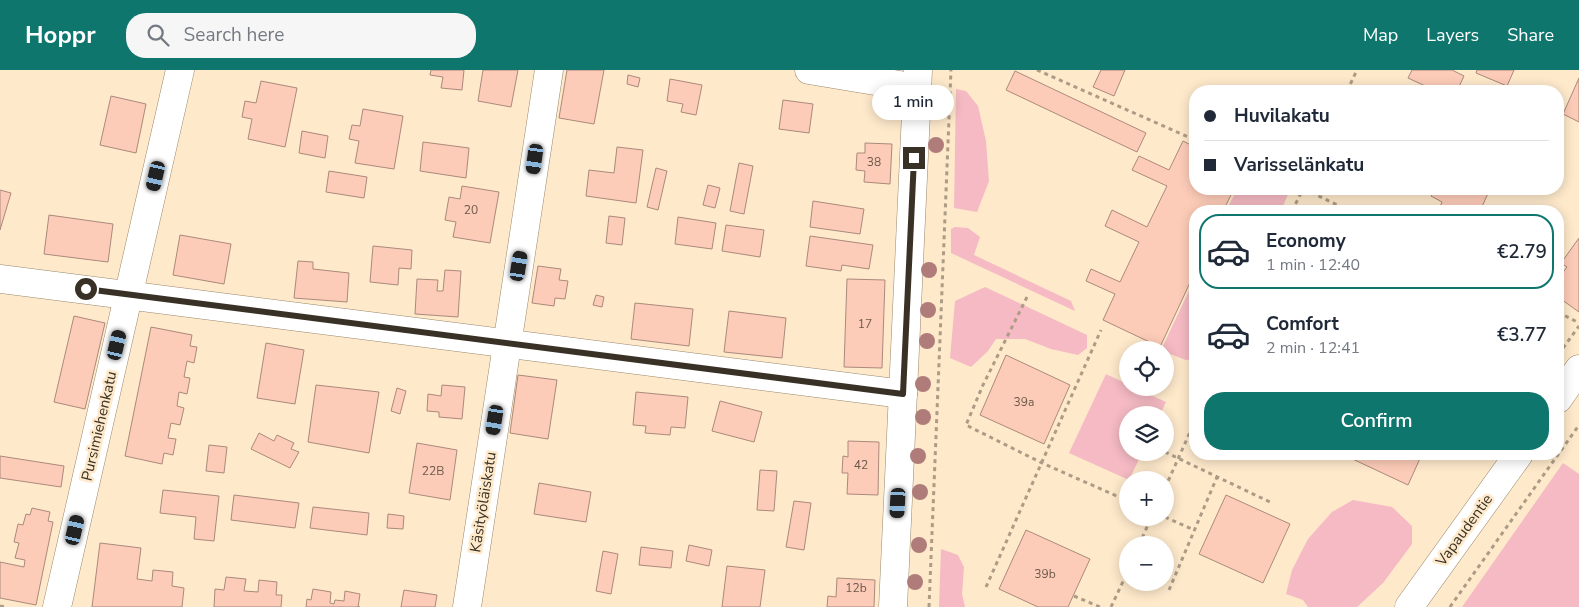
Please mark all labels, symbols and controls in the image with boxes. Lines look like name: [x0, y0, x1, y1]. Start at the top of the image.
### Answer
search box: [126, 13, 476, 58]
text: Hoppr: [25, 19, 96, 51]
icon: search: [144, 21, 172, 49]
text: Search here: [184, 22, 284, 48]
text: Map: [1363, 23, 1398, 47]
text: Layers: [1426, 23, 1479, 47]
text: Share: [1507, 23, 1554, 47]
callout: 1 min: [873, 86, 955, 121]
text: 1 min: [893, 91, 933, 113]
text: Huvilakatu: [1234, 103, 1330, 129]
car: [525, 143, 544, 175]
route end: [903, 147, 925, 169]
text: Varisselänkatu: [1234, 152, 1364, 178]
house number: 38: [867, 154, 881, 170]
car: [145, 160, 166, 192]
house number: 20: [464, 202, 478, 218]
text: Economy: [1266, 228, 1346, 254]
icon: car: [1206, 229, 1251, 274]
text: €2.79: [1497, 239, 1547, 265]
car: [509, 250, 528, 282]
text: 1 min · 12:40: [1266, 254, 1360, 276]
route start: [75, 278, 97, 300]
text: Comfort: [1266, 311, 1339, 337]
icon: car: [1206, 312, 1251, 357]
house number: 17: [858, 316, 872, 332]
text: €3.77: [1497, 322, 1547, 348]
car: [106, 329, 127, 361]
text: 2 min · 12:41: [1266, 337, 1360, 359]
map controls: [1119, 341, 1174, 591]
button: locate: [1119, 341, 1174, 396]
street label: Pursimiehenkatu: [77, 369, 121, 483]
button: Confirm: [1204, 392, 1549, 450]
house number: 39a: [1014, 394, 1034, 410]
car: [485, 404, 504, 436]
button: layers: [1119, 406, 1174, 461]
street label: Käsityöläiskatu: [465, 450, 501, 554]
house number: 42: [854, 457, 868, 473]
house number: 22B: [422, 463, 444, 479]
button: +: [1119, 471, 1174, 526]
car: [889, 488, 906, 518]
street label: Vapaudentie: [1430, 490, 1497, 571]
car: [64, 514, 85, 546]
button: −: [1119, 536, 1174, 591]
house number: 39b: [1034, 566, 1056, 582]
house number: 12b: [845, 580, 867, 596]

